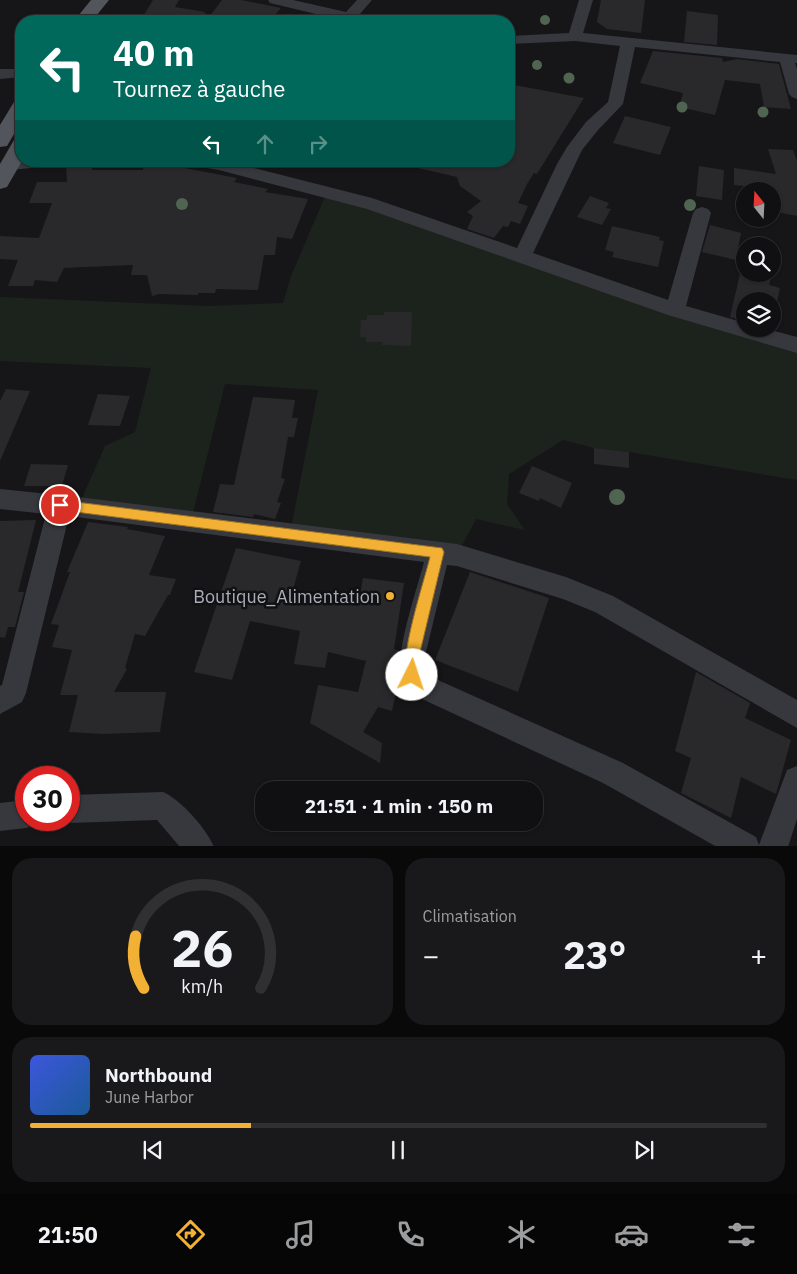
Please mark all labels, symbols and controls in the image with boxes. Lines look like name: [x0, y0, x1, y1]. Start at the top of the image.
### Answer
text: 40 m: [113, 30, 195, 76]
icon: left: [30, 35, 95, 100]
text: Tournez à gauche: [113, 74, 285, 103]
icon: left: [198, 130, 226, 158]
icon: ahead: [251, 130, 279, 158]
icon: right: [304, 130, 332, 158]
north arrow: [736, 182, 781, 228]
map controls: [736, 182, 781, 337]
button: search: [736, 237, 781, 282]
button: layers: [736, 292, 781, 337]
pin: [39, 484, 81, 526]
icon: arrive: [46, 491, 74, 519]
place label: Boutique_Alimentation: [193, 585, 380, 608]
marker: Boutique_Alimentation: [384, 590, 396, 602]
position arrow: [385, 648, 437, 700]
speed limit sign: 30: [15, 766, 80, 831]
text: 21:51 · 1 min · 150 m: [305, 794, 493, 818]
text: Climatisation: [423, 906, 517, 926]
text: 26: [171, 914, 233, 981]
text: 23°: [563, 930, 626, 979]
text: −: [423, 937, 439, 974]
text: +: [750, 937, 767, 974]
text: km/h: [181, 975, 223, 998]
text: Northbound: [105, 1063, 212, 1087]
text: June Harbor: [105, 1087, 194, 1107]
icon: previous: [139, 1136, 167, 1164]
icon: pause: [384, 1136, 412, 1164]
icon: next: [630, 1136, 658, 1164]
icon: directions: [173, 1217, 208, 1252]
icon: music: [283, 1217, 318, 1252]
icon: phone: [393, 1217, 428, 1252]
icon: climate: [504, 1217, 539, 1252]
icon: car: [614, 1217, 649, 1252]
icon: filters: [724, 1217, 759, 1252]
text: 21:50: [38, 1220, 98, 1249]

